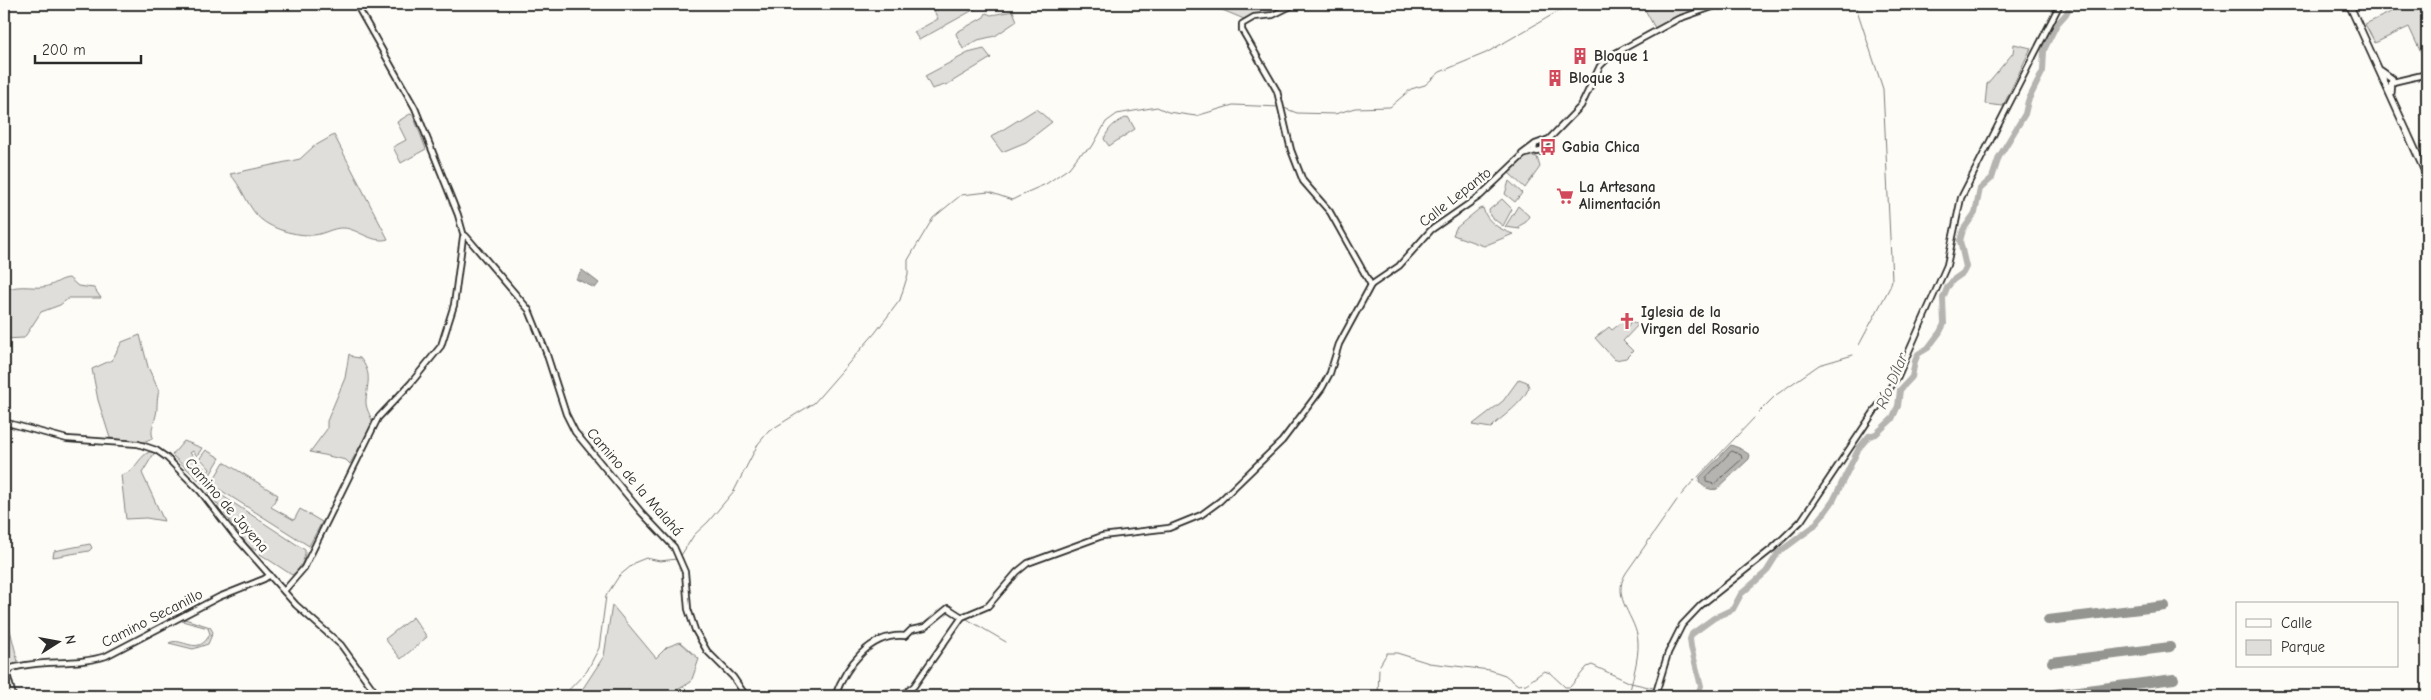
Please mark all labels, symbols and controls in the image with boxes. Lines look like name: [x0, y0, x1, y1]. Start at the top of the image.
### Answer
scale bar: [35, 32, 141, 64]
text: 200 m: [42, 41, 86, 59]
building icon: Bloque 1: [1570, 46, 1590, 66]
place label: Bloque 1: [1594, 47, 1649, 65]
building icon: Bloque 3: [1545, 68, 1565, 88]
place label: Bloque 3: [1569, 69, 1625, 87]
bus stop icon: Gabia Chica: [1538, 137, 1558, 157]
place label: Gabia Chica: [1562, 138, 1640, 156]
street label: Calle Lepanto: [1415, 163, 1495, 231]
place label: La Artesana Alimentación: [1579, 178, 1661, 213]
supermarket icon: La Artesana Alimentación: [1555, 186, 1575, 206]
place label: Iglesia de la Virgen del Rosario: [1641, 303, 1760, 338]
church icon: Iglesia de la Virgen del Rosario: [1617, 311, 1637, 331]
water label: Río Dílar: [1872, 350, 1912, 412]
street label: Camino de la Malahá: [583, 424, 687, 540]
street label: Camino de Jayena: [181, 454, 273, 556]
street label: Camino Secanillo: [98, 585, 206, 651]
legend: [2236, 602, 2398, 668]
text: Calle: [2281, 614, 2313, 632]
north arrow: [32, 618, 82, 668]
text: N: [61, 634, 79, 646]
text: Parque: [2281, 638, 2326, 656]

